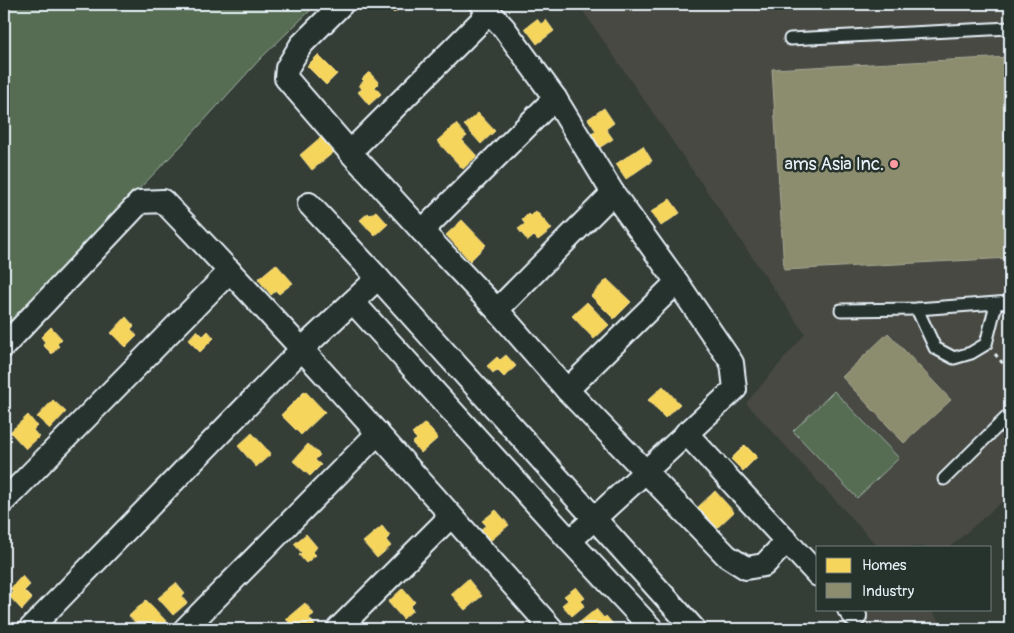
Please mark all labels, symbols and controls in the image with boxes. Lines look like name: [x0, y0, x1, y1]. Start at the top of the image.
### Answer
place label: ams Asia Inc.: [784, 153, 884, 176]
marker: ams Asia Inc.: [888, 158, 900, 170]
legend: [816, 546, 992, 610]
text: Homes: [862, 556, 907, 575]
text: Industry: [862, 582, 915, 601]

